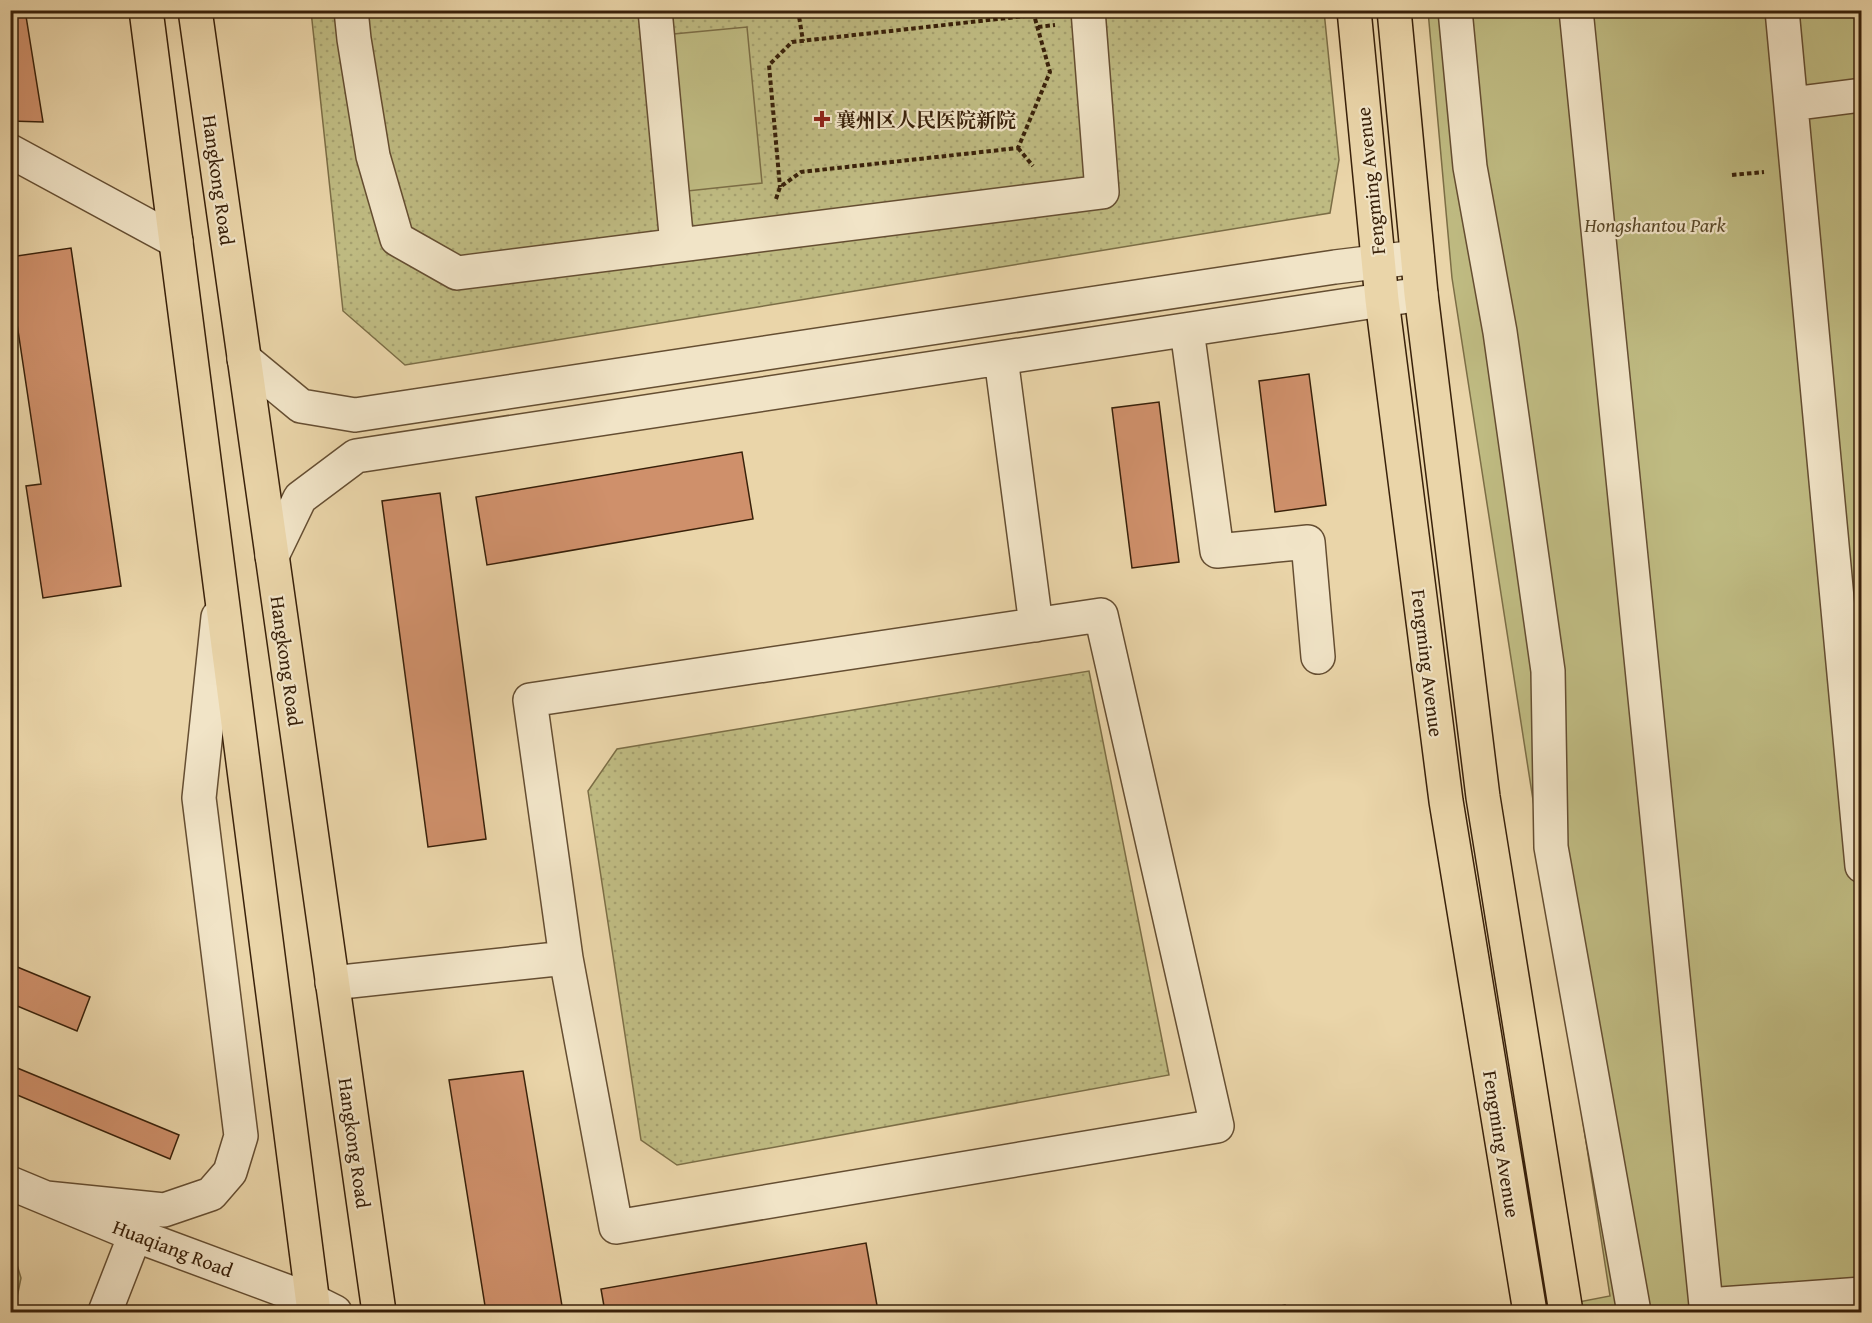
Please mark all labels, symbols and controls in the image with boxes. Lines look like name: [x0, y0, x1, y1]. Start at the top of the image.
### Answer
place label: 襄州区人民医院新院: [836, 105, 1016, 134]
street label: Fengming Avenue: [1348, 106, 1392, 256]
marker: 襄州区人民医院新院: [813, 110, 831, 128]
street label: Hangkong Road: [196, 113, 243, 247]
park label: Hongshantou Park: [1583, 210, 1727, 239]
street label: Fengming Avenue: [1405, 588, 1451, 738]
street label: Hangkong Road: [264, 594, 311, 728]
street label: Fengming Avenue: [1476, 1068, 1528, 1220]
street label: Hangkong Road: [332, 1076, 379, 1210]
street label: Huaqiang Road: [109, 1212, 238, 1284]

